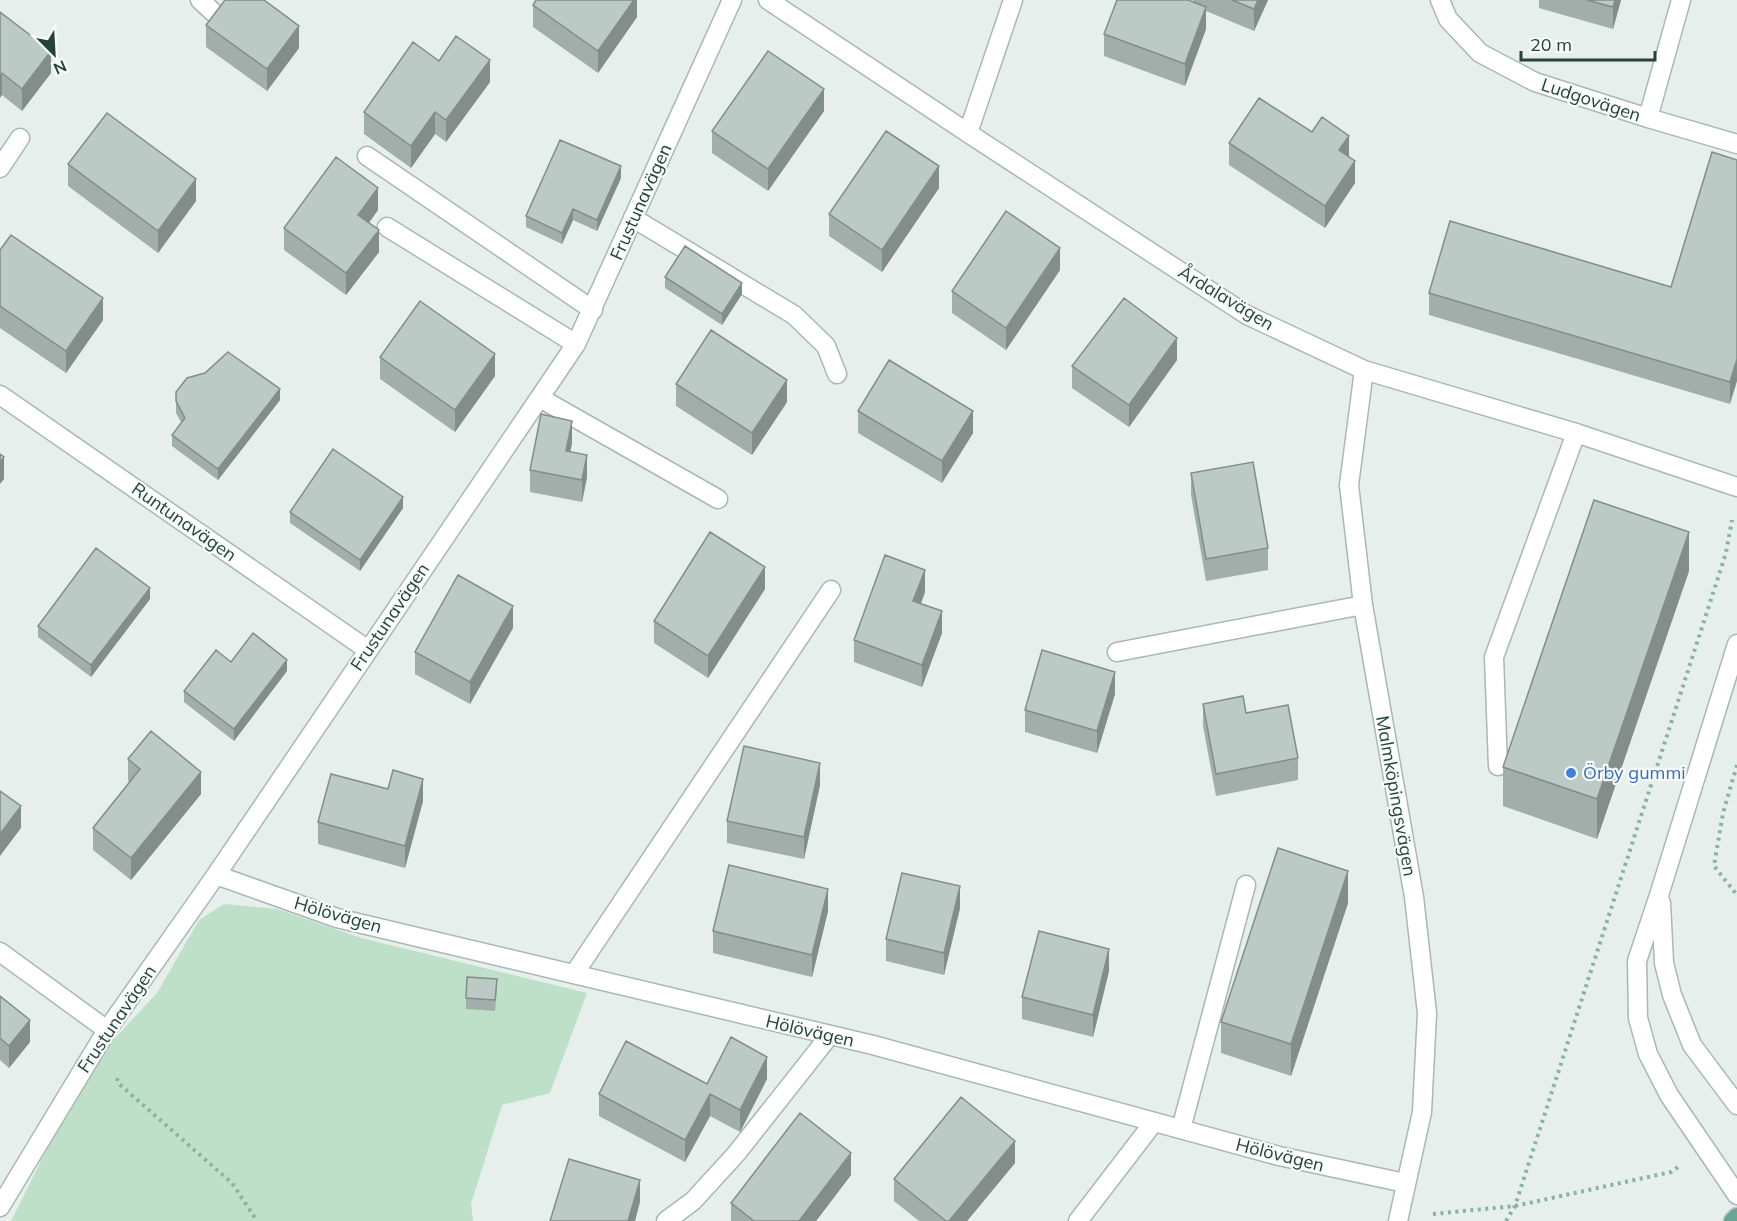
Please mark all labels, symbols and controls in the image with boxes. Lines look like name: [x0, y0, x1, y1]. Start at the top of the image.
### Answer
north arrow: [24, 24, 84, 84]
scale bar: [1521, 24, 1654, 62]
text: 20 m: [1530, 33, 1572, 56]
text: N: [51, 56, 70, 79]
street label: Ludgovägen: [1538, 73, 1644, 126]
street label: Frustunavägen: [605, 140, 677, 264]
street label: Årdalavägen: [1174, 260, 1278, 335]
street label: Runtunavägen: [127, 477, 241, 566]
street label: Frustunavägen: [345, 558, 434, 675]
street label: Malmköpingsvägen: [1371, 714, 1422, 878]
place label: Örby gummi: [1583, 761, 1686, 784]
marker: Örby gummi: [1564, 766, 1578, 780]
street label: Hölövägen: [292, 891, 385, 938]
street label: Frustunavägen: [72, 960, 161, 1077]
street label: Hölövägen: [764, 1009, 857, 1052]
street label: Hölövägen: [1234, 1132, 1327, 1177]

